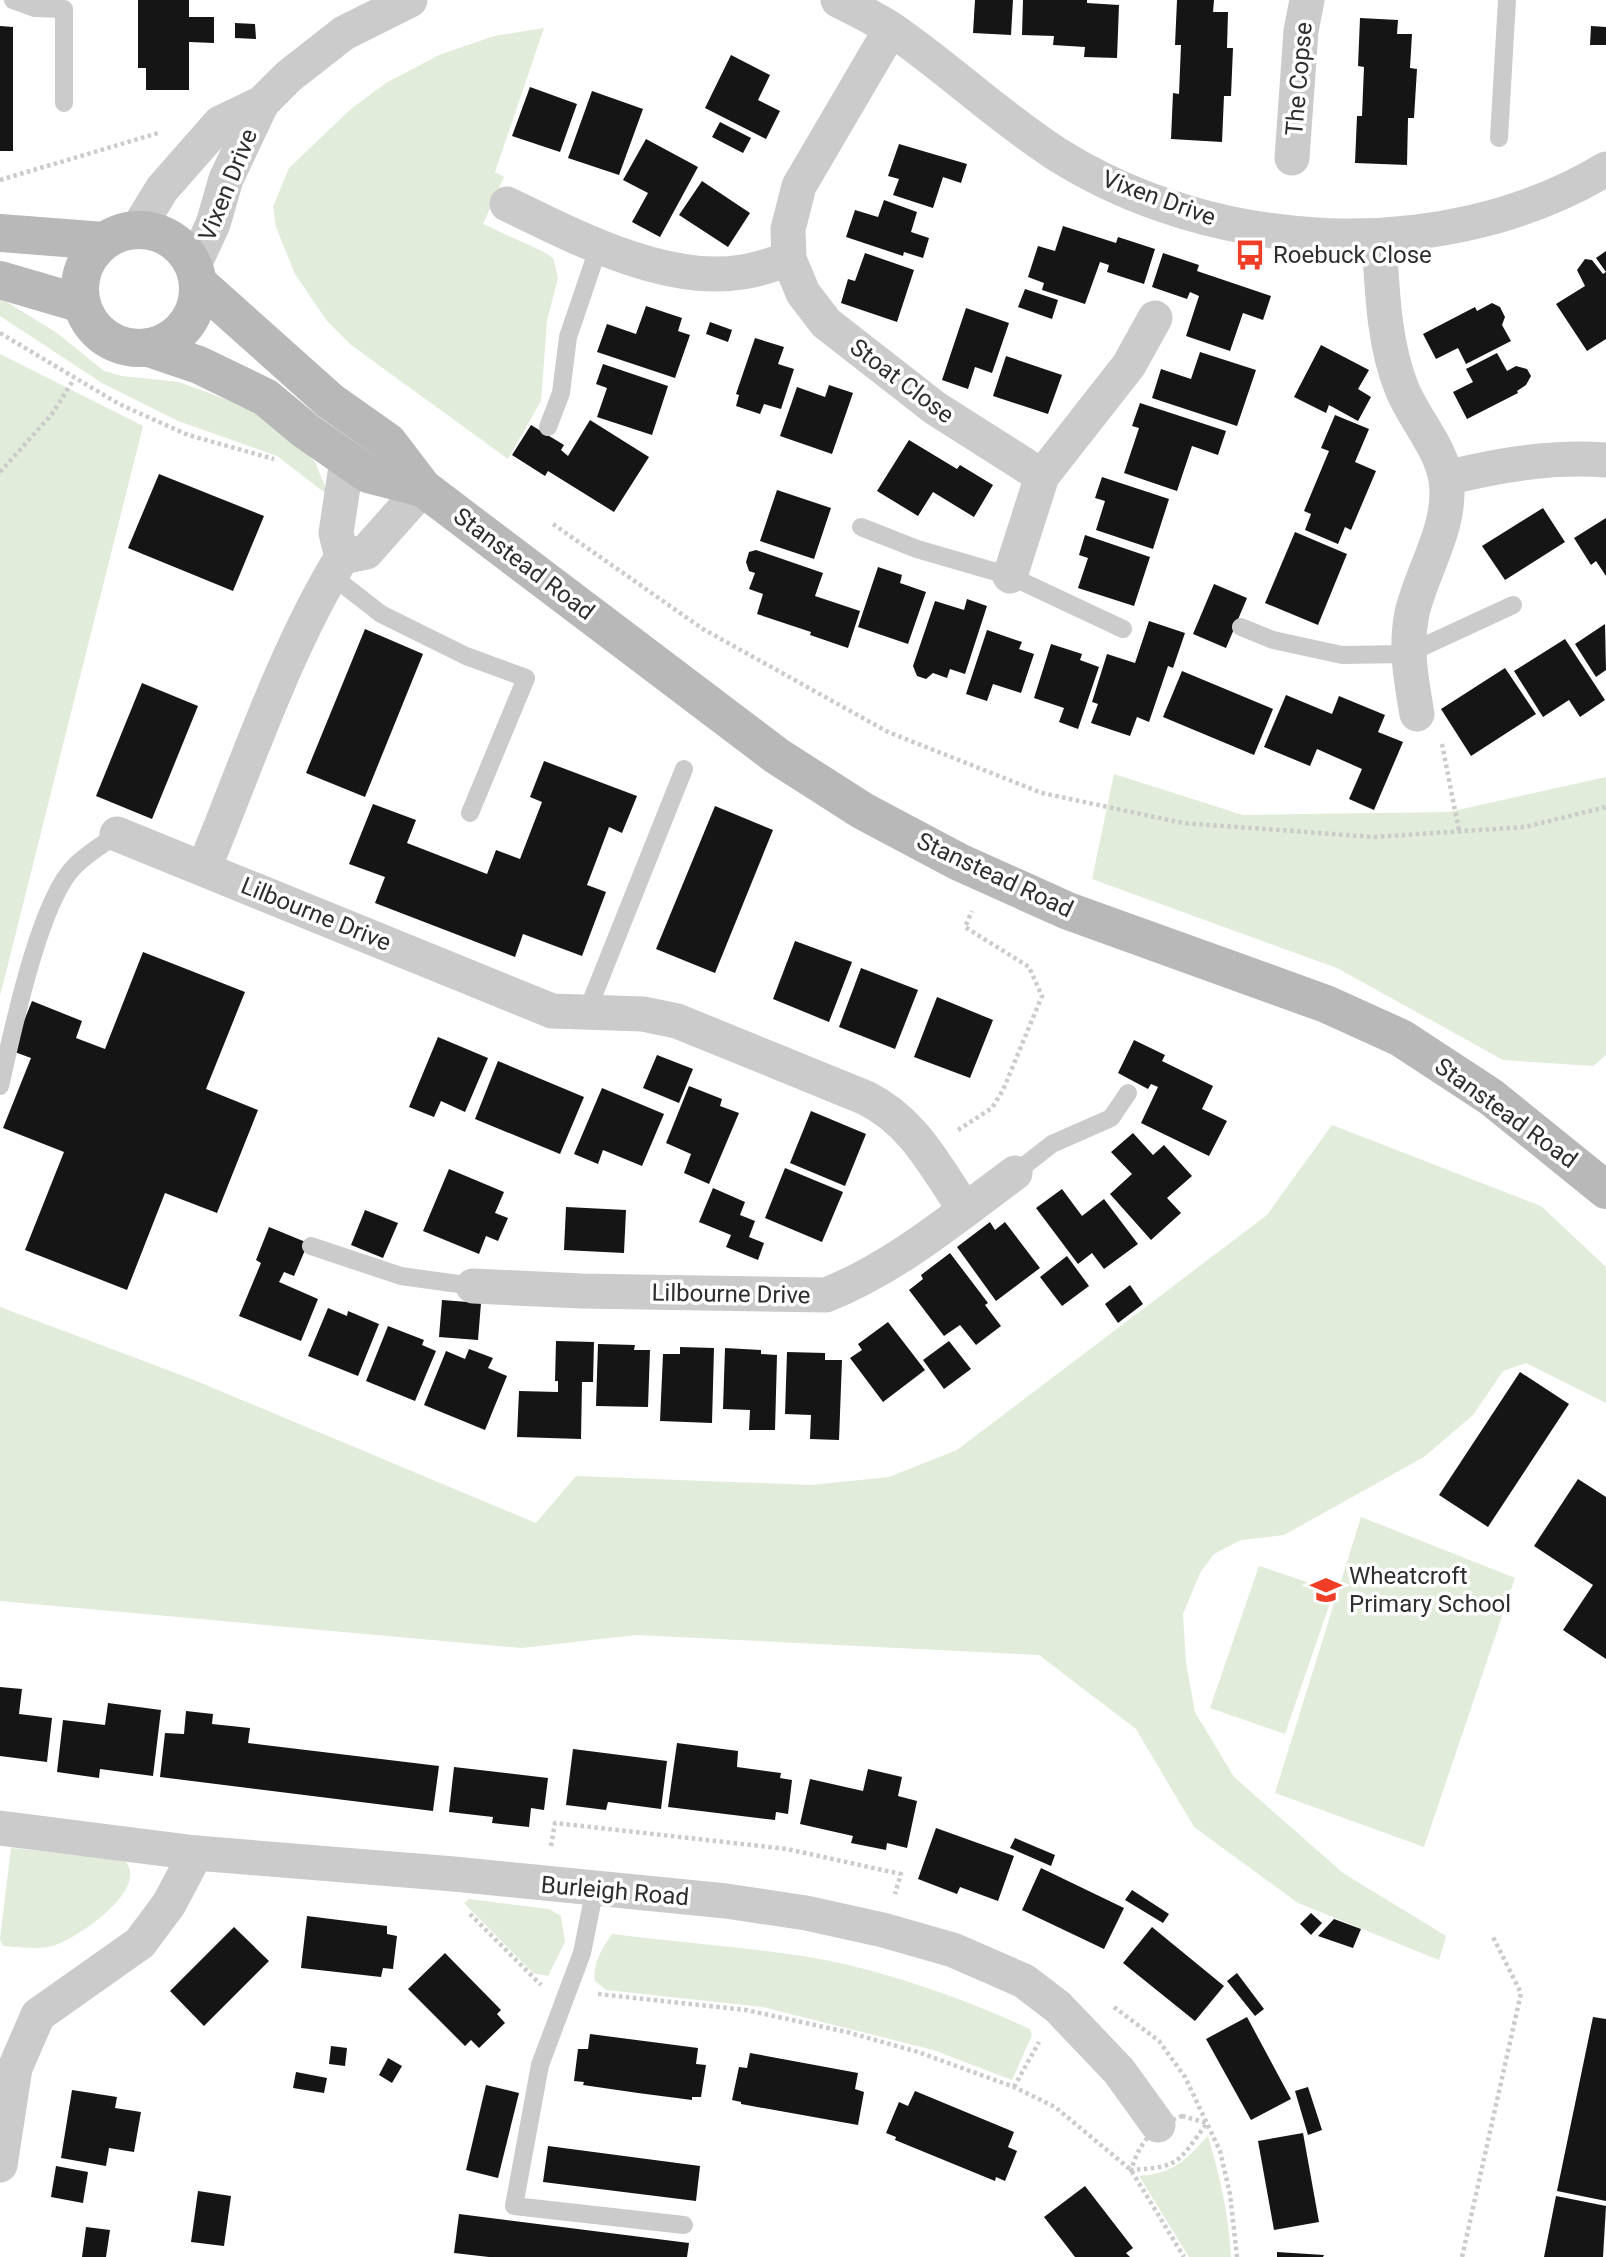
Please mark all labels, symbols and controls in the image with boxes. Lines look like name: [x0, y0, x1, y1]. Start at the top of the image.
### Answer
street label: The Copse: [1280, 21, 1318, 137]
street label: Vixen Drive: [193, 125, 263, 245]
street label: Vixen Drive: [1098, 165, 1220, 231]
bus stop icon: Roebuck Close: [1233, 238, 1267, 272]
place label: Roebuck Close: [1273, 241, 1432, 269]
street label: Stoat Close: [845, 333, 959, 429]
street label: Stanstead Road: [448, 502, 600, 626]
street label: Stanstead Road: [913, 827, 1077, 923]
street label: Lilbourne Drive: [237, 871, 395, 957]
street label: Stanstead Road: [1429, 1052, 1583, 1174]
street label: Lilbourne Drive: [651, 1279, 811, 1309]
place label: Wheatcroft Primary School: [1349, 1562, 1511, 1618]
school or university icon: Wheatcroft Primary School: [1309, 1573, 1343, 1607]
street label: Burleigh Road: [540, 1871, 690, 1911]

